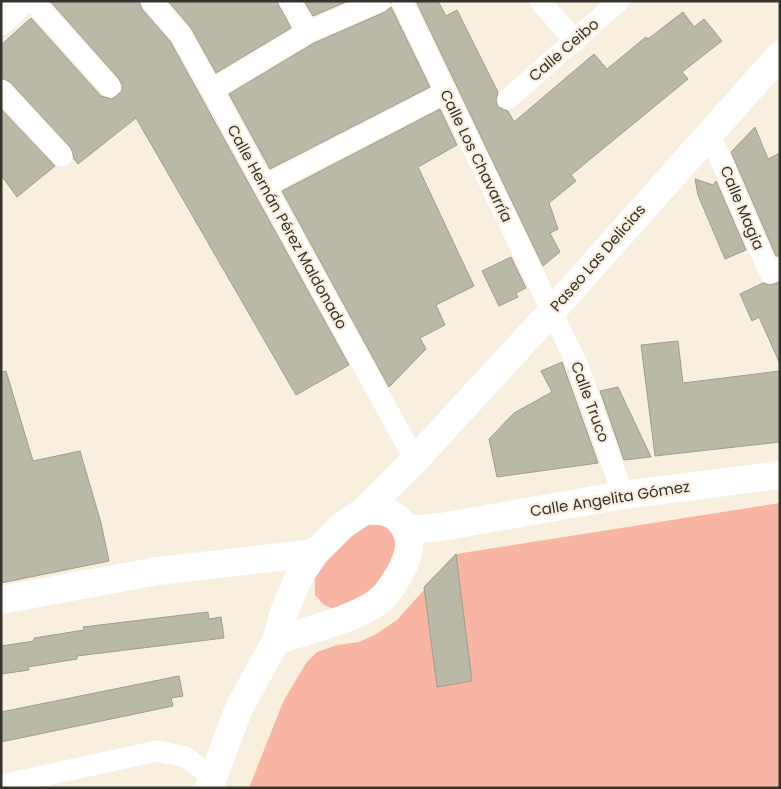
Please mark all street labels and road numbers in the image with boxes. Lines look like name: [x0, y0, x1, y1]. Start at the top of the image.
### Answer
street label: Calle Ceibo: [524, 13, 603, 86]
street label: Calle Los Chavarría: [435, 86, 518, 226]
street label: Calle Hernán Pérez Maldonado: [222, 121, 353, 333]
street label: Calle Magia: [715, 163, 770, 253]
street label: Paseo Las Delicias: [545, 199, 650, 316]
street label: Calle Truco: [566, 359, 615, 445]
street label: Calle Angelita Gómez: [529, 475, 691, 522]

